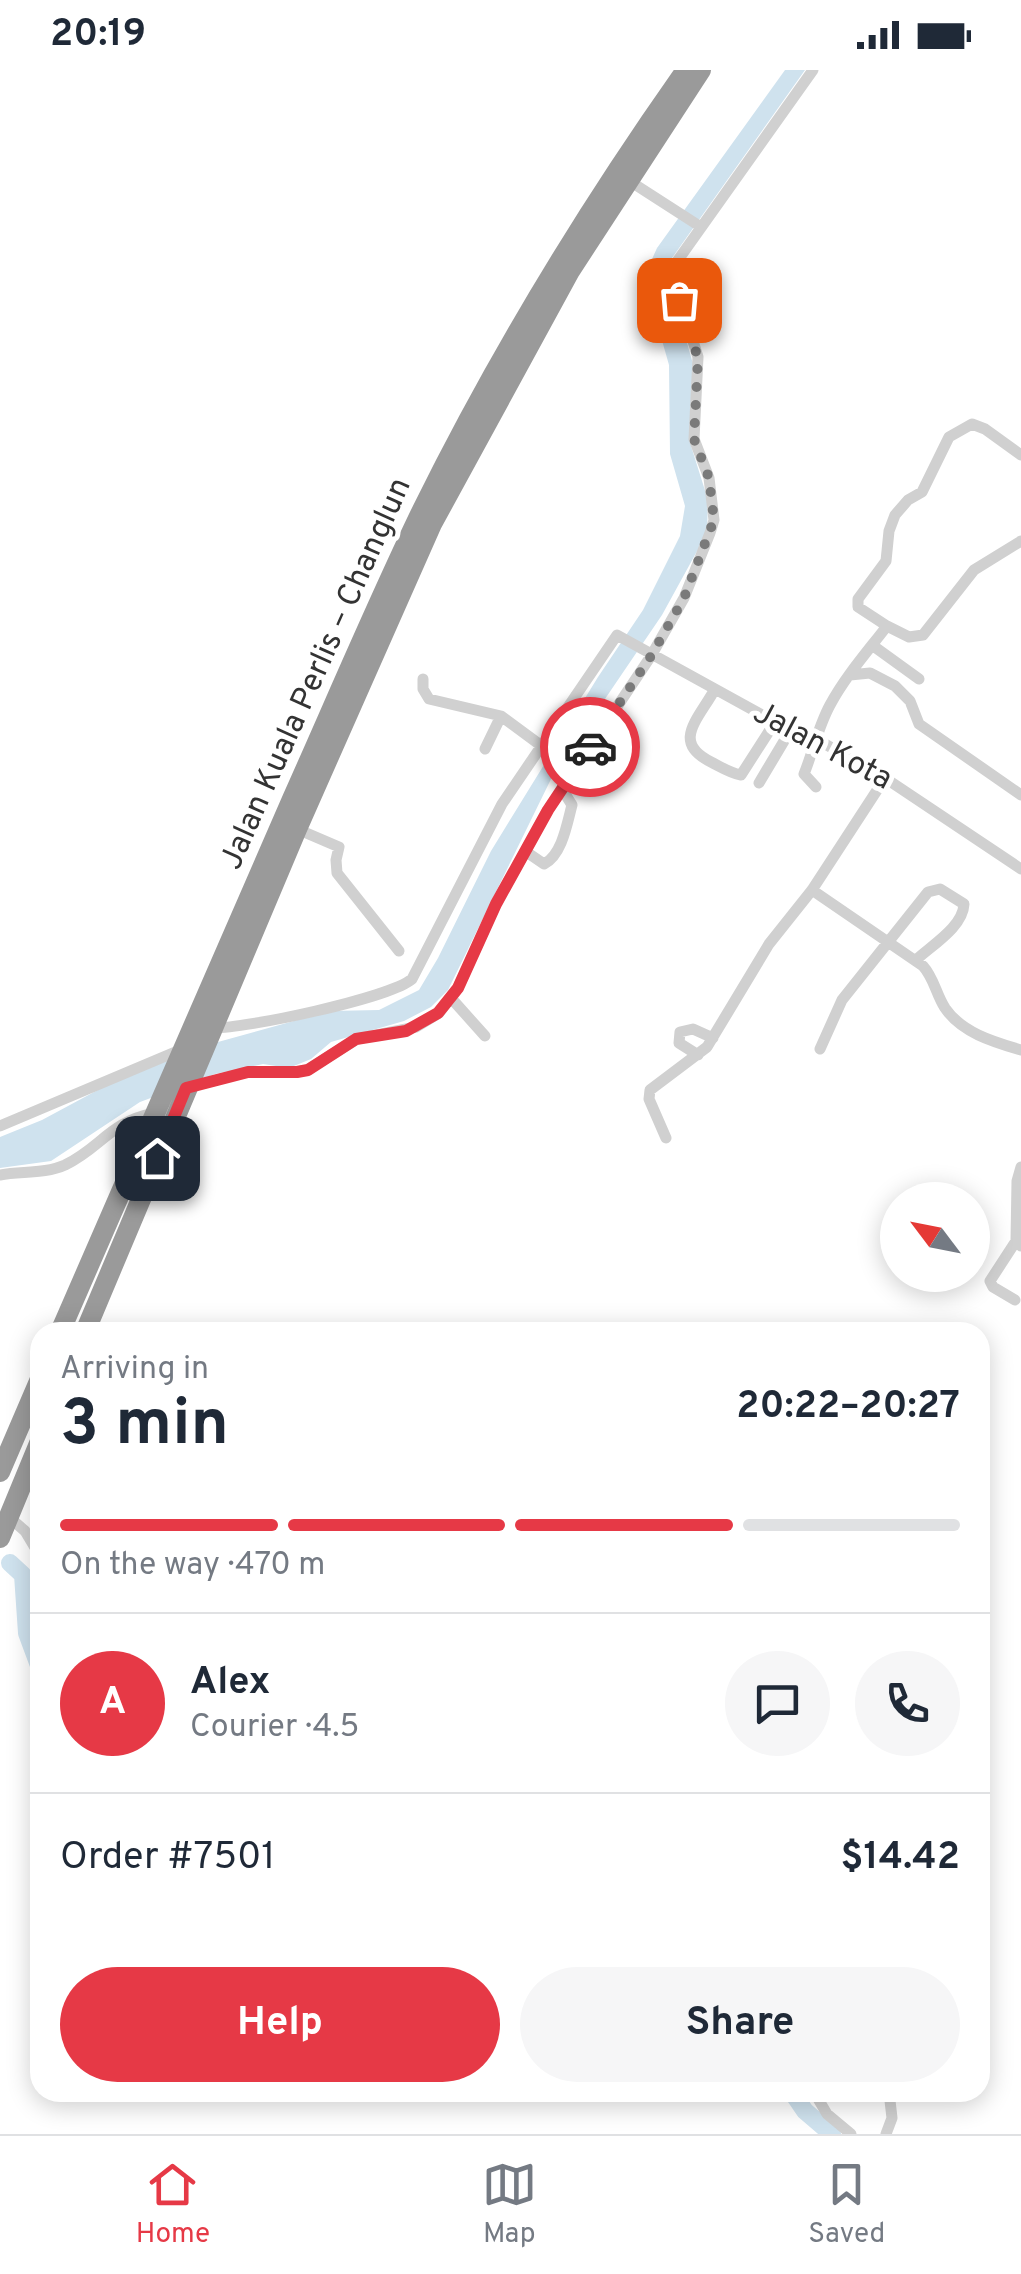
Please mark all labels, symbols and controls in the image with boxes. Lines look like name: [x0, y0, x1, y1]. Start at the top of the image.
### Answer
text: 20:19: [50, 11, 146, 60]
pin: [637, 258, 722, 343]
icon: bag: [652, 273, 707, 328]
street label: Jalan Kuala Perlis – Changlun: [212, 472, 422, 876]
street label: Jalan Kota: [746, 694, 898, 800]
courier: [540, 697, 640, 797]
icon: car: [563, 720, 618, 775]
pin: [115, 1116, 200, 1201]
icon: home: [130, 1131, 185, 1186]
north arrow: [880, 1182, 990, 1292]
map controls: [880, 1182, 990, 1292]
text: Arriving in: [60, 1350, 209, 1390]
text: 20:22–20:27: [736, 1383, 960, 1432]
text: 3 min: [60, 1386, 229, 1468]
text: On the way · 470 m: [60, 1546, 325, 1586]
button: chat: [725, 1651, 830, 1756]
button: phone: [855, 1651, 960, 1756]
text: Alex: [190, 1659, 270, 1708]
text: A: [99, 1679, 126, 1728]
text: Courier · 4.5: [190, 1708, 359, 1748]
text: Order #7501: [60, 1834, 276, 1883]
text: $14.42: [841, 1834, 960, 1883]
button: Help: [60, 1967, 500, 2082]
button: Share: [520, 1967, 960, 2082]
tab: Home: [136, 2157, 210, 2253]
tab: Map: [482, 2157, 537, 2253]
tab: Saved: [808, 2157, 885, 2253]

